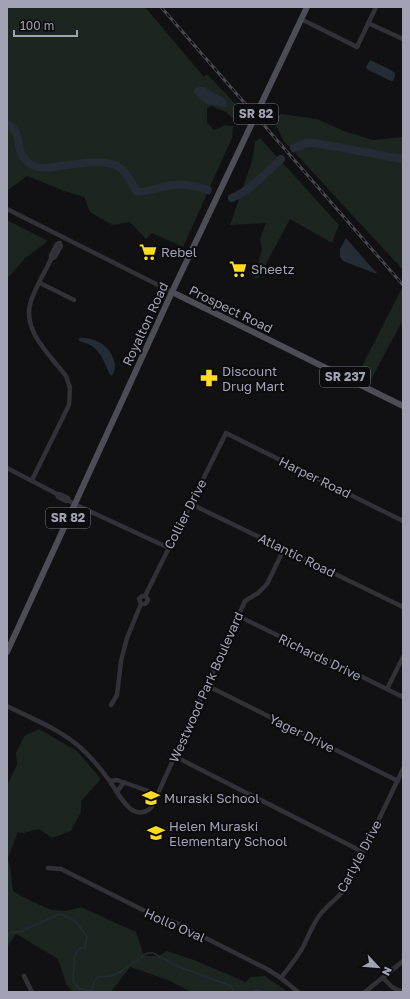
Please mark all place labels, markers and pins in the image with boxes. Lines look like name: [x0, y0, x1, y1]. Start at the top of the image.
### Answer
supermarket icon: Rebel: [138, 242, 158, 262]
place label: Rebel: [161, 244, 197, 260]
supermarket icon: Sheetz: [228, 259, 248, 279]
place label: Sheetz: [251, 261, 295, 277]
place label: Discount Drug Mart: [222, 363, 284, 394]
pharmacy icon: Discount Drug Mart: [199, 368, 219, 388]
school or university icon: Muraski School: [141, 788, 161, 808]
place label: Muraski School: [164, 790, 259, 806]
place label: Helen Muraski Elementary School: [169, 818, 287, 849]
school or university icon: Helen Muraski Elementary School: [146, 823, 166, 843]

